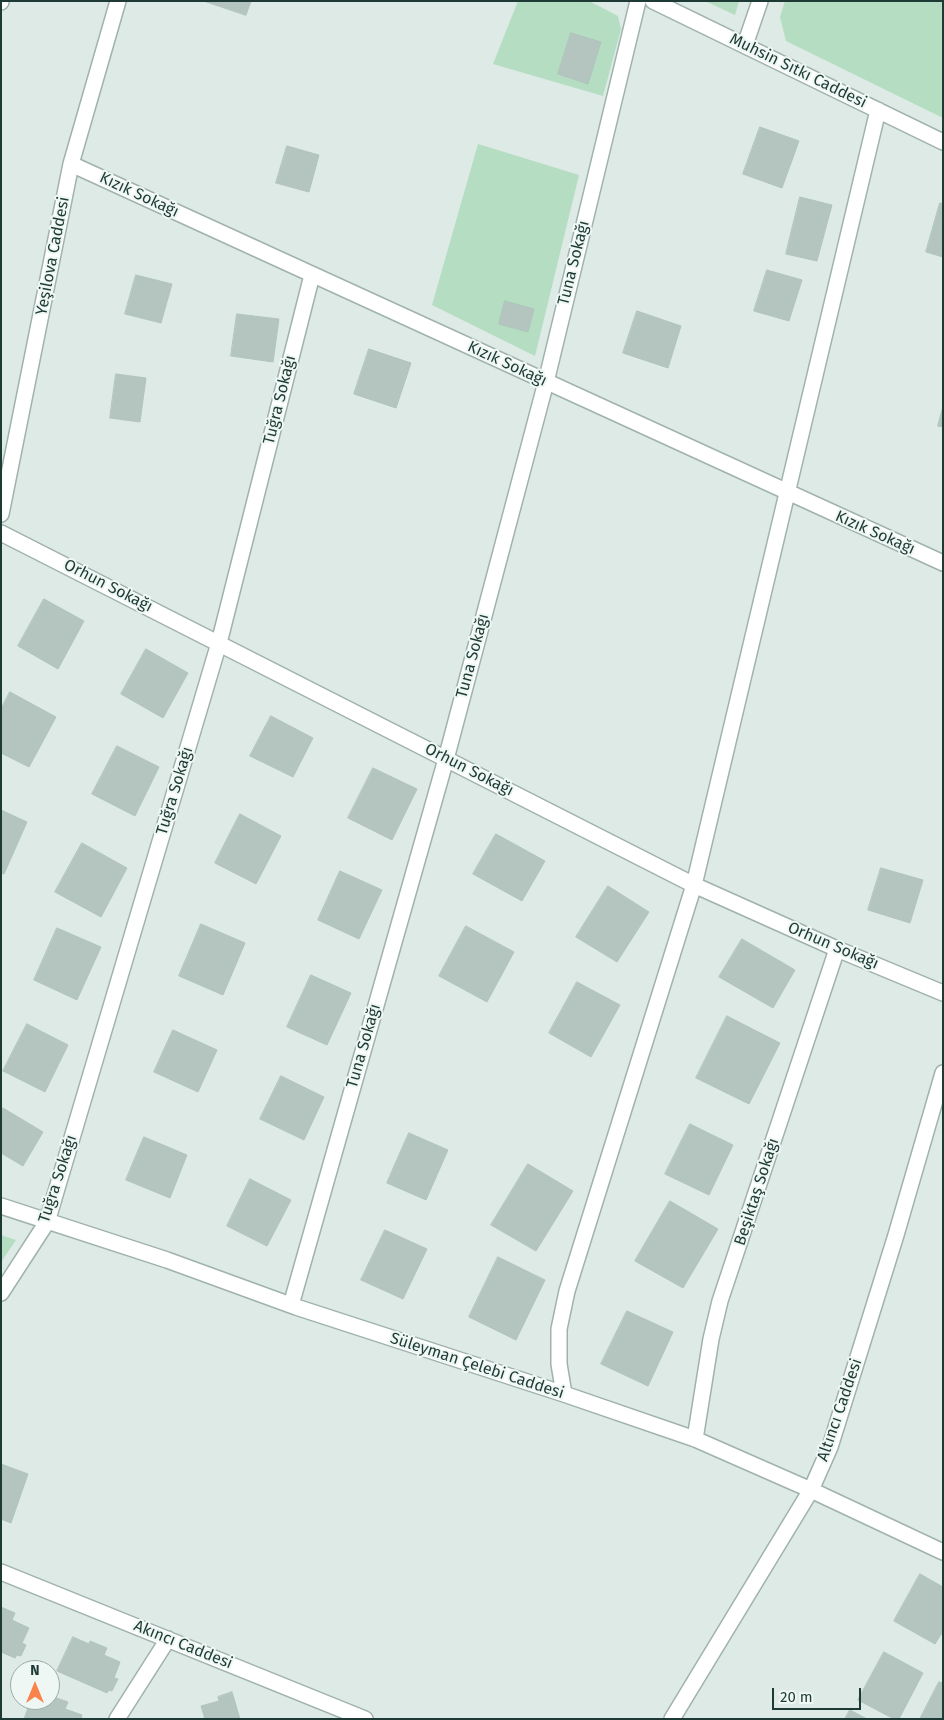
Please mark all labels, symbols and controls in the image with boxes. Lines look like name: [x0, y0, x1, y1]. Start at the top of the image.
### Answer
street label: Muhsin Sıtkı Caddesi: [726, 29, 870, 113]
street label: Kızık Sokağı: [96, 168, 182, 222]
street label: Yeşilova Caddesi: [32, 195, 74, 317]
street label: Tuna Sokağı: [554, 219, 594, 307]
street label: Kızık Sokağı: [464, 337, 550, 391]
street label: Tuğra Sokağı: [260, 353, 300, 447]
street label: Kızık Sokağı: [832, 507, 918, 559]
street label: Orhun Sokağı: [60, 555, 156, 617]
street label: Tuna Sokağı: [453, 612, 493, 700]
street label: Orhun Sokağı: [421, 739, 517, 801]
street label: Tuğra Sokağı: [152, 745, 198, 837]
street label: Orhun Sokağı: [785, 918, 881, 974]
street label: Tuna Sokağı: [343, 1002, 385, 1090]
street label: Tuğra Sokağı: [35, 1133, 81, 1225]
street label: Beşiktaş Sokağı: [731, 1136, 783, 1248]
street label: Süleyman Çelebi Caddesi: [388, 1329, 566, 1403]
street label: Altıncı Caddesi: [813, 1356, 867, 1464]
street label: Akıncı Caddesi: [131, 1616, 235, 1674]
north arrow: [10, 1660, 60, 1710]
text: N: [30, 1662, 40, 1679]
scale bar: [774, 1678, 863, 1710]
text: 20 m: [780, 1688, 813, 1706]

